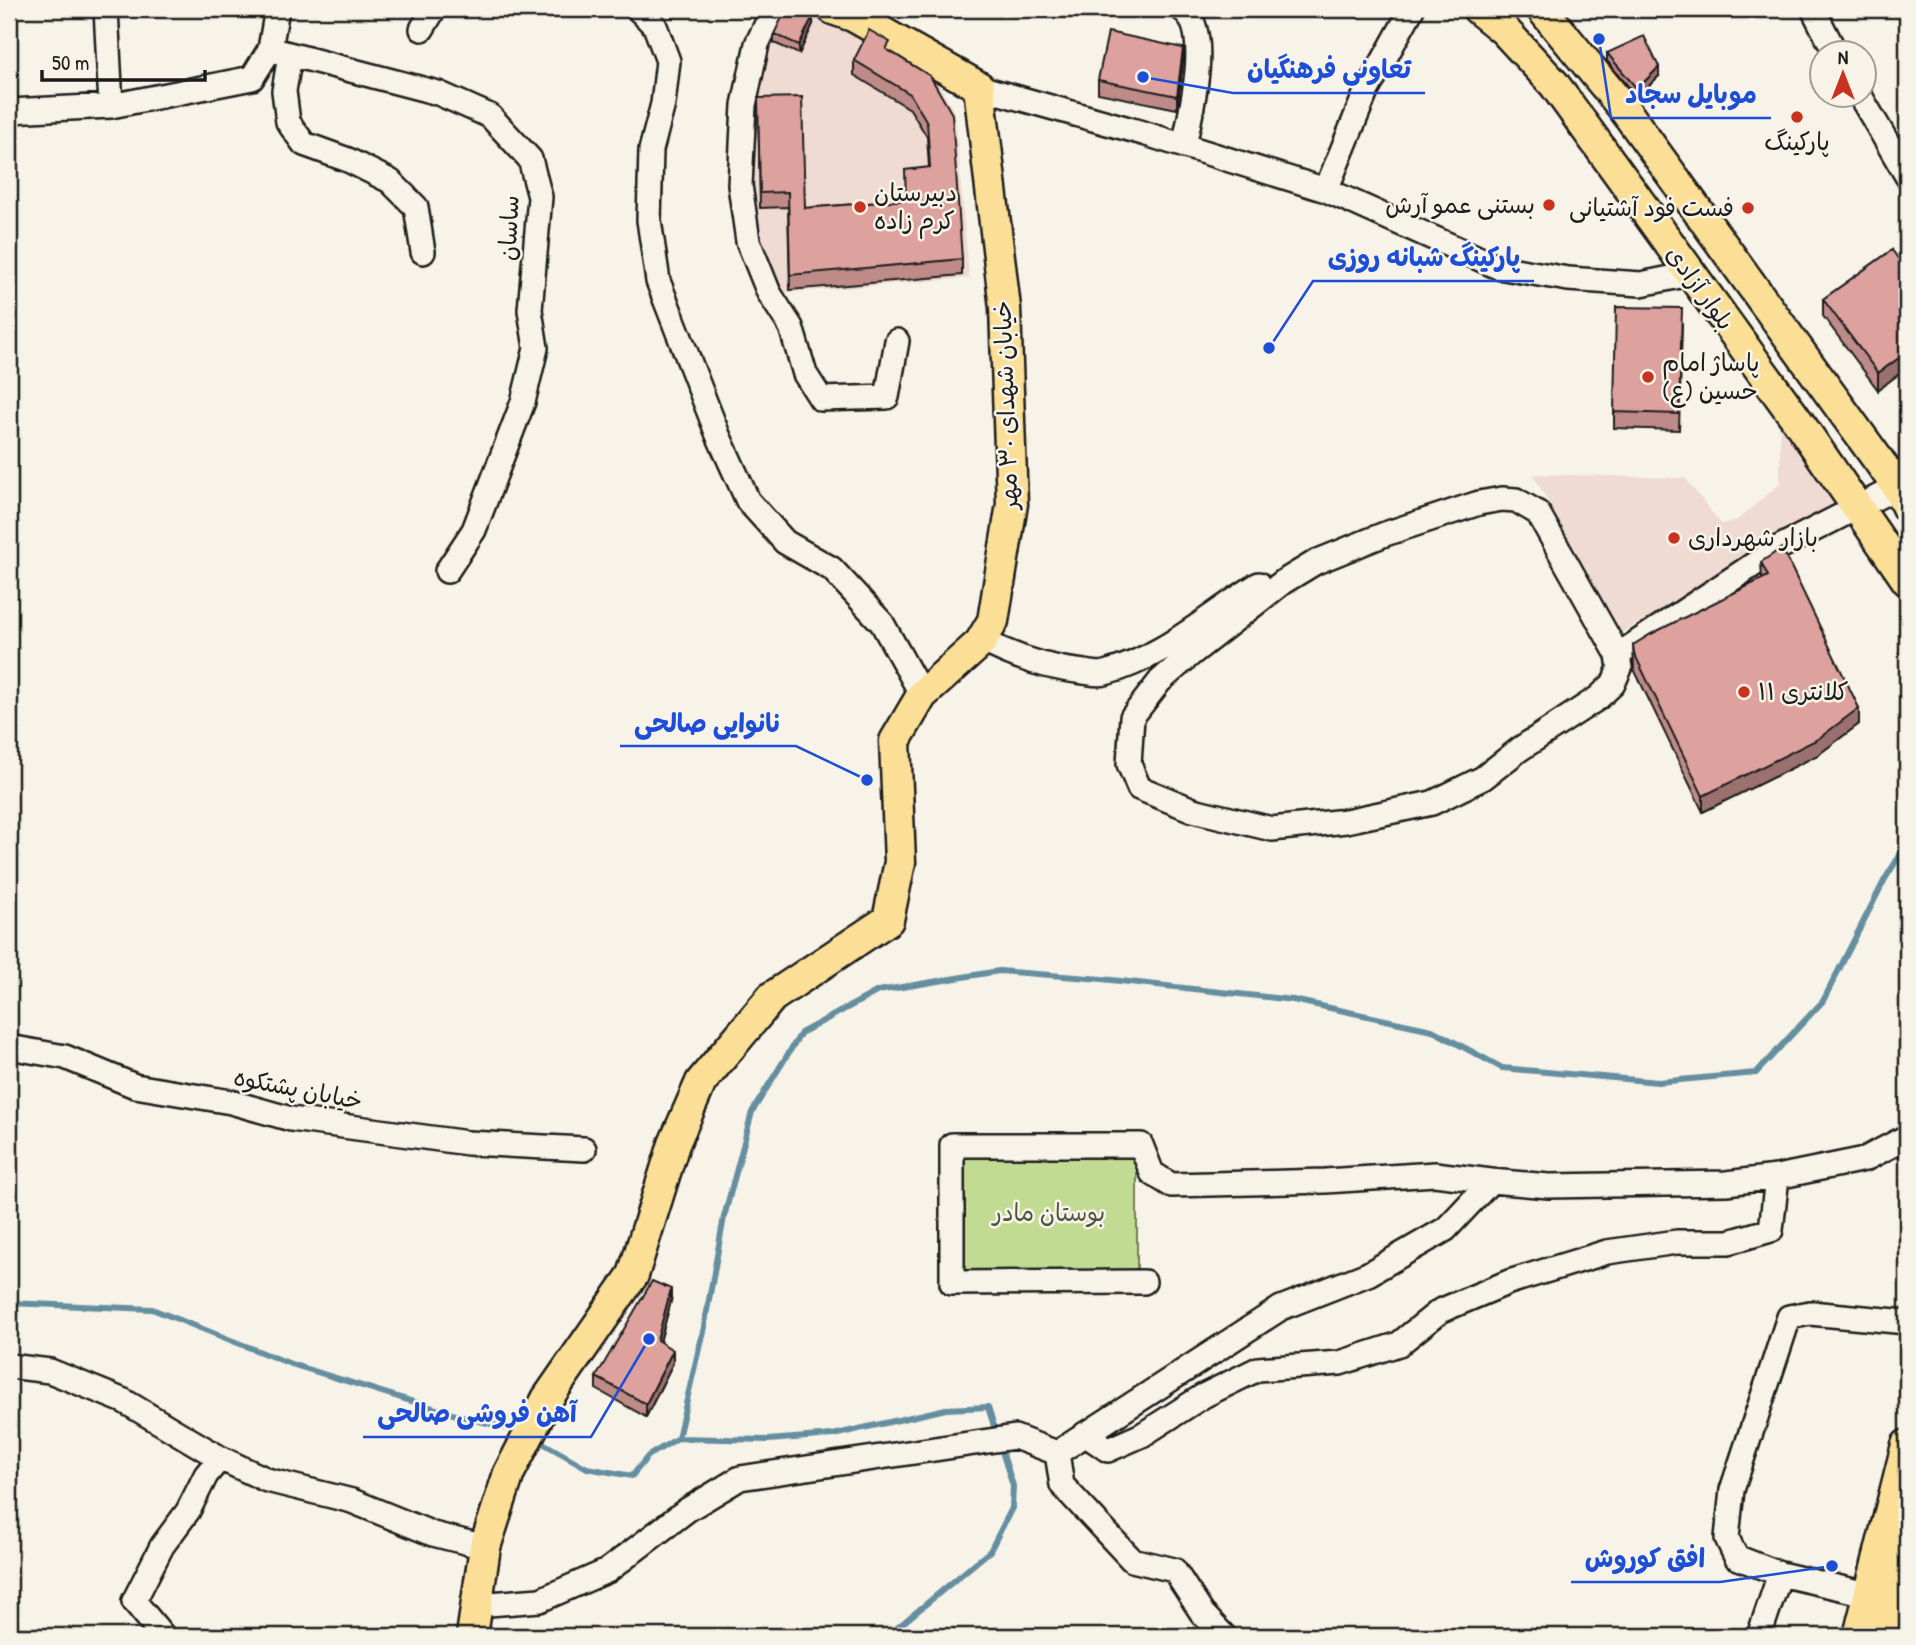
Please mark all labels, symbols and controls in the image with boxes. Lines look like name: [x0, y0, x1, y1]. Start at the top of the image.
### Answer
scale bar: [42, 38, 205, 82]
north arrow: [1808, 38, 1878, 108]
text: N: [1838, 44, 1848, 70]
callout: تعاونی فرهنگیان: [1233, 46, 1425, 93]
text: 50 m: [52, 48, 89, 77]
text: تعاونی فرهنگیان: [1247, 51, 1413, 86]
callout: موبایل سجاد: [1611, 71, 1771, 118]
text: موبایل سجاد: [1625, 76, 1757, 111]
marker: پارکینگ: [1789, 109, 1805, 125]
place label: پارکینگ: [1764, 125, 1830, 157]
place label: دبیرستان کرم زاده: [874, 176, 957, 239]
place label: بستنی عمو آرش: [1385, 188, 1535, 220]
place label: فست فود آشتیانی: [1569, 191, 1734, 223]
street label: ساسان: [490, 194, 526, 262]
marker: بستنی عمو آرش: [1541, 197, 1557, 213]
marker: دبیرستان کرم زاده: [852, 199, 868, 215]
marker: فست فود آشتیانی: [1740, 200, 1756, 216]
callout: پارکینگ شبانه روزی: [1313, 234, 1534, 281]
text: پارکینگ شبانه روزی: [1328, 239, 1521, 274]
street label: بلوار آزادی: [1659, 239, 1742, 336]
street label: خیابان شهدای ۳۰ مهر: [985, 300, 1025, 512]
place label: پاساژ امام حسین (ع): [1662, 346, 1759, 408]
marker: پاساژ امام حسین (ع): [1640, 369, 1656, 385]
place label: بازار شهرداری: [1688, 521, 1818, 553]
marker: بازار شهرداری: [1666, 530, 1682, 546]
place label: کلانتری ۱۱: [1758, 675, 1848, 707]
marker: کلانتری ۱۱: [1736, 684, 1752, 700]
callout: نانوایی صالحی: [620, 699, 796, 746]
text: نانوایی صالحی: [634, 705, 782, 740]
street label: خیابان پشتکوه: [231, 1060, 365, 1116]
park label: بوستان مادر: [991, 1196, 1105, 1228]
callout: آهن فروشی صالحی: [363, 1390, 591, 1437]
text: آهن فروشی صالحی: [377, 1395, 579, 1430]
callout: افق کوروش: [1571, 1535, 1720, 1582]
text: افق کوروش: [1585, 1540, 1705, 1575]

